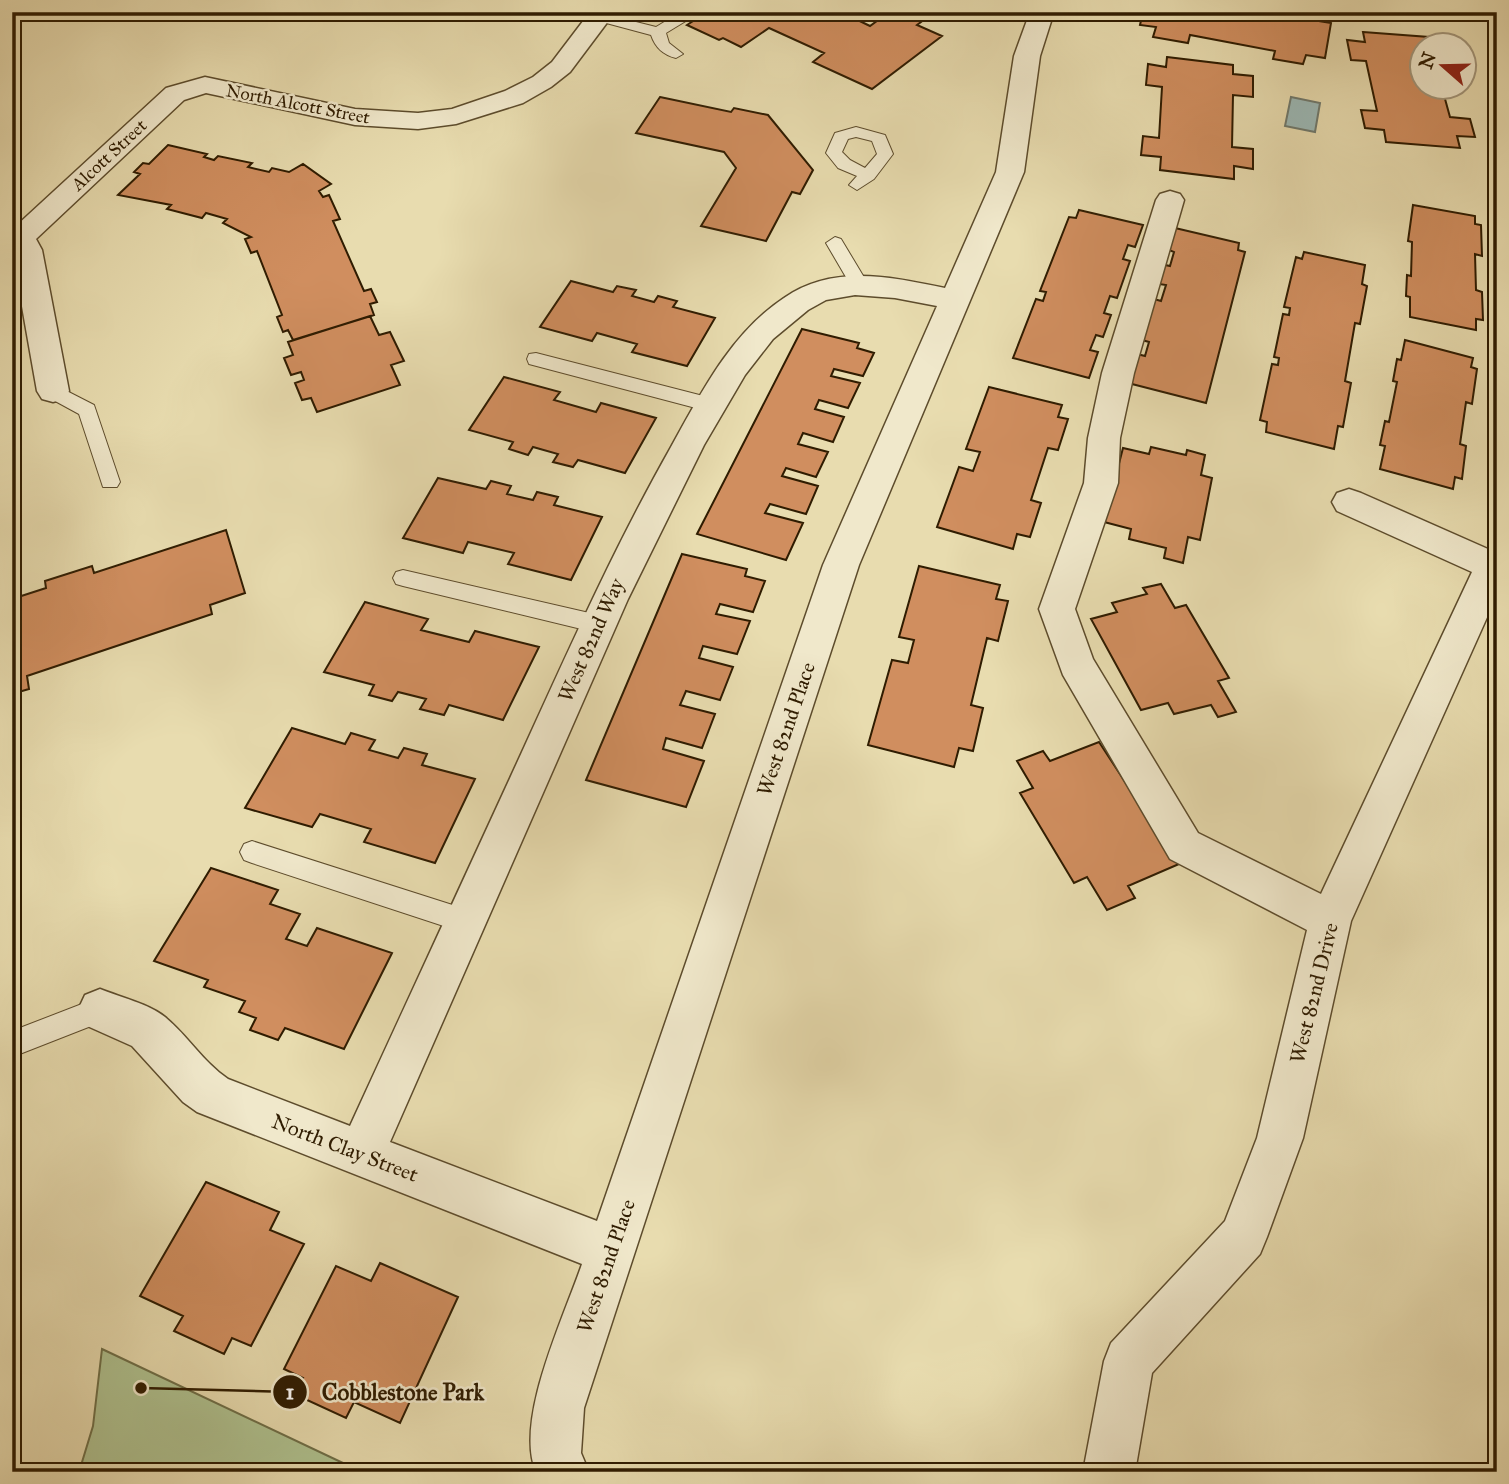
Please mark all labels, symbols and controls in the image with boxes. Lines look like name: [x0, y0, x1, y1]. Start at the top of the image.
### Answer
north arrow: [1408, 32, 1478, 102]
text: N: [1414, 49, 1441, 72]
street label: North Alcott Street: [224, 79, 372, 129]
street label: Alcott Street: [66, 114, 152, 196]
street label: West 82nd Way: [552, 573, 630, 706]
street label: West 82nd Place: [751, 659, 821, 799]
street label: West 82nd Drive: [1284, 920, 1344, 1066]
street label: North Clay Street: [268, 1108, 422, 1188]
street label: West 82nd Place: [571, 1196, 641, 1336]
callout: Cobblestone Park: [273, 1370, 498, 1414]
text: Cobblestone Park: [322, 1378, 485, 1406]
text: 1: [286, 1379, 294, 1405]

